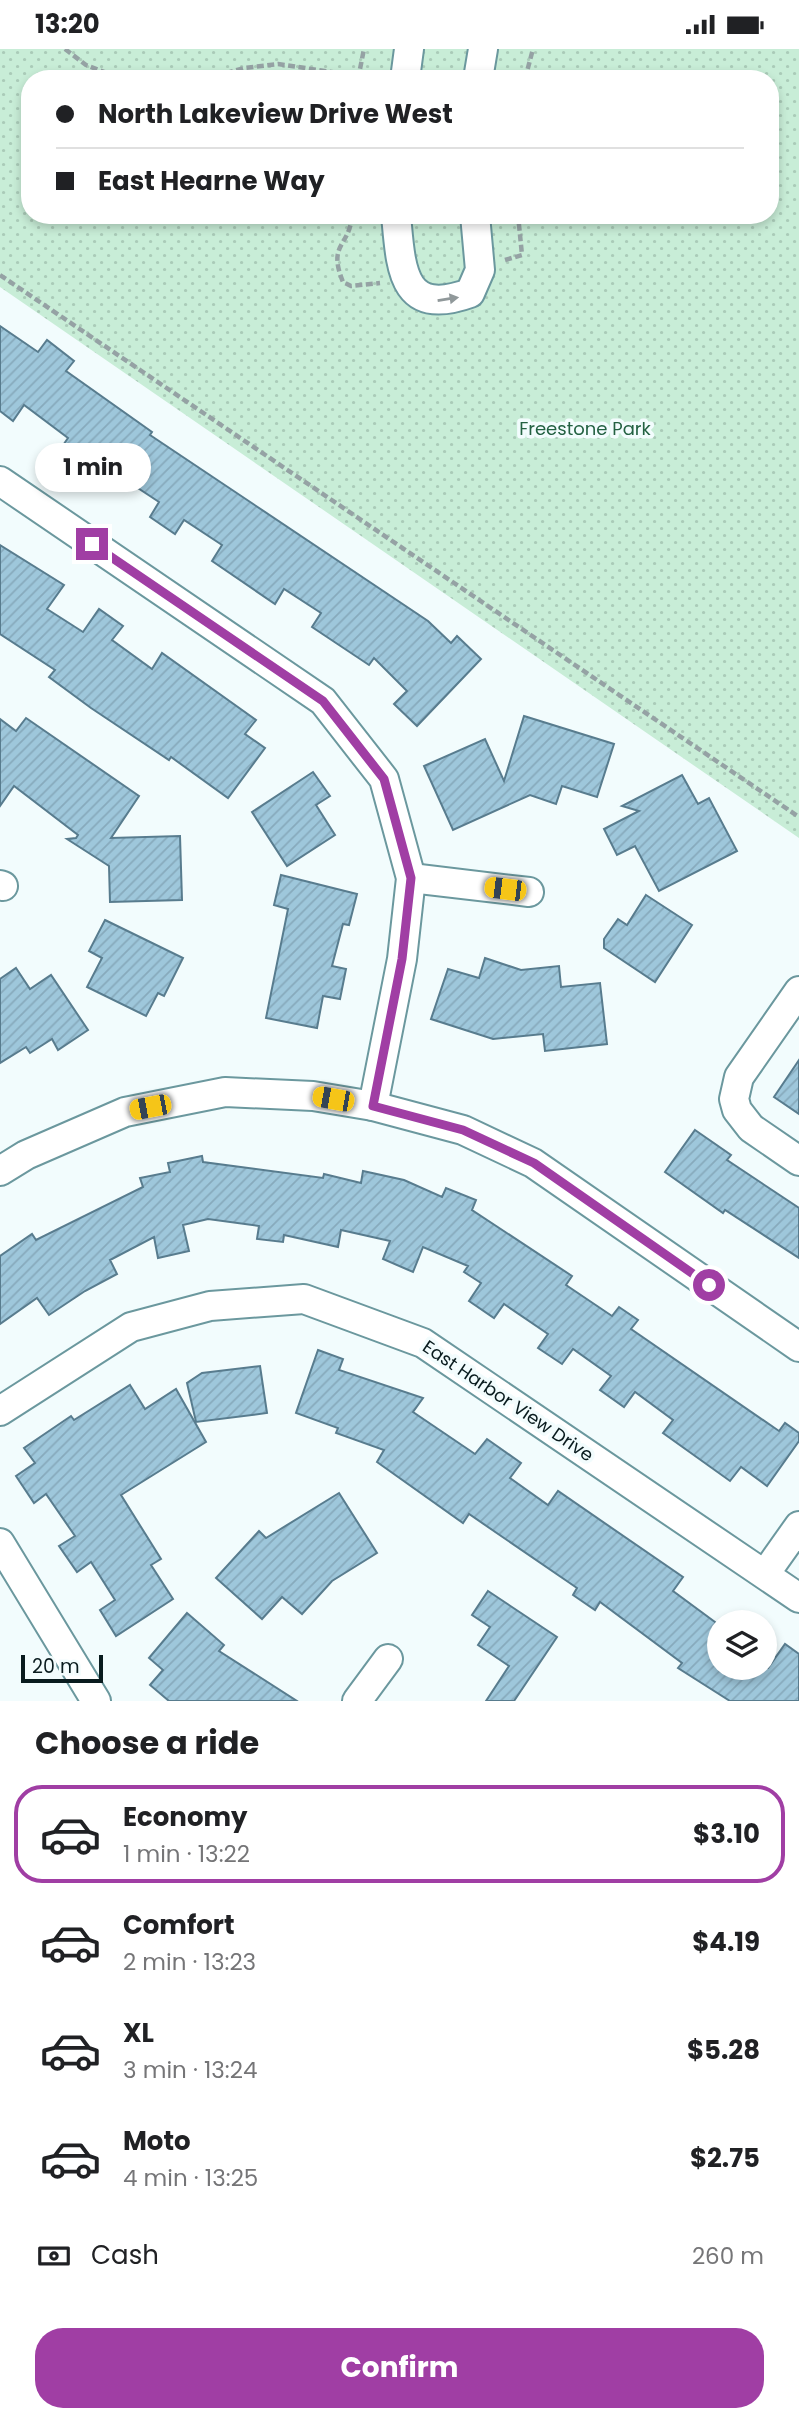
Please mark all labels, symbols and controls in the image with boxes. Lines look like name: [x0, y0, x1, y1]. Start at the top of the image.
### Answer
text: 13:20: [35, 6, 100, 42]
text: North Lakeview Drive West: [98, 96, 453, 132]
text: East Hearne Way: [98, 163, 325, 199]
one-way arrow: [437, 293, 459, 304]
park label: Freestone Park: [519, 416, 652, 441]
callout: 1 min: [34, 442, 150, 491]
text: 1 min: [63, 451, 123, 483]
route end: [76, 528, 108, 560]
car: [483, 876, 528, 902]
car: [311, 1085, 356, 1113]
car: [128, 1093, 173, 1121]
route start: [693, 1269, 725, 1301]
street label: East Harbor View Drive: [418, 1334, 599, 1467]
map controls: [707, 1610, 777, 1680]
button: layers: [707, 1610, 777, 1680]
scale bar: [21, 1652, 103, 1684]
text: 20 m: [32, 1653, 80, 1680]
text: Choose a ride: [35, 1720, 259, 1765]
text: Economy: [123, 1799, 247, 1835]
icon: car: [39, 1803, 102, 1866]
text: $3.10: [693, 1816, 760, 1852]
text: 1 min · 13:22: [123, 1838, 250, 1870]
text: Comfort: [123, 1907, 235, 1943]
icon: car: [39, 1911, 102, 1974]
text: $4.19: [692, 1924, 760, 1960]
text: 2 min · 13:23: [123, 1946, 256, 1978]
text: XL: [123, 2015, 154, 2051]
icon: car: [39, 2019, 102, 2082]
text: $5.28: [687, 2032, 760, 2068]
text: 3 min · 13:24: [123, 2054, 257, 2086]
text: Moto: [123, 2123, 191, 2159]
icon: car: [39, 2127, 102, 2190]
text: $2.75: [690, 2140, 760, 2176]
text: 4 min · 13:25: [123, 2162, 258, 2194]
icon: cash: [35, 2237, 73, 2275]
text: Cash: [91, 2237, 159, 2273]
text: 260 m: [692, 2240, 764, 2272]
button: Confirm: [35, 2328, 764, 2408]

